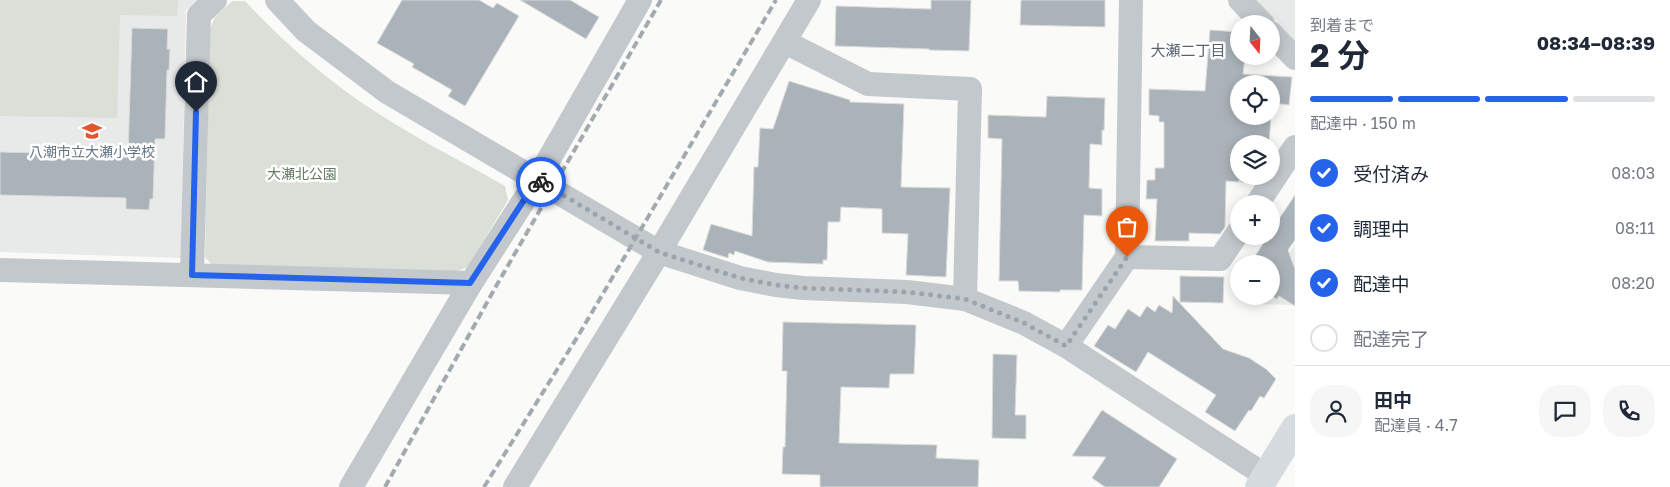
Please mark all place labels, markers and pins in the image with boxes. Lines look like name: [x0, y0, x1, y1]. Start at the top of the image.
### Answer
pin: [175, 61, 217, 112]
school or university icon: 八潮市立大瀬小学校: [81, 120, 103, 142]
place label: 八潮市立大瀬小学校: [29, 143, 155, 160]
pin: [1106, 206, 1148, 257]

